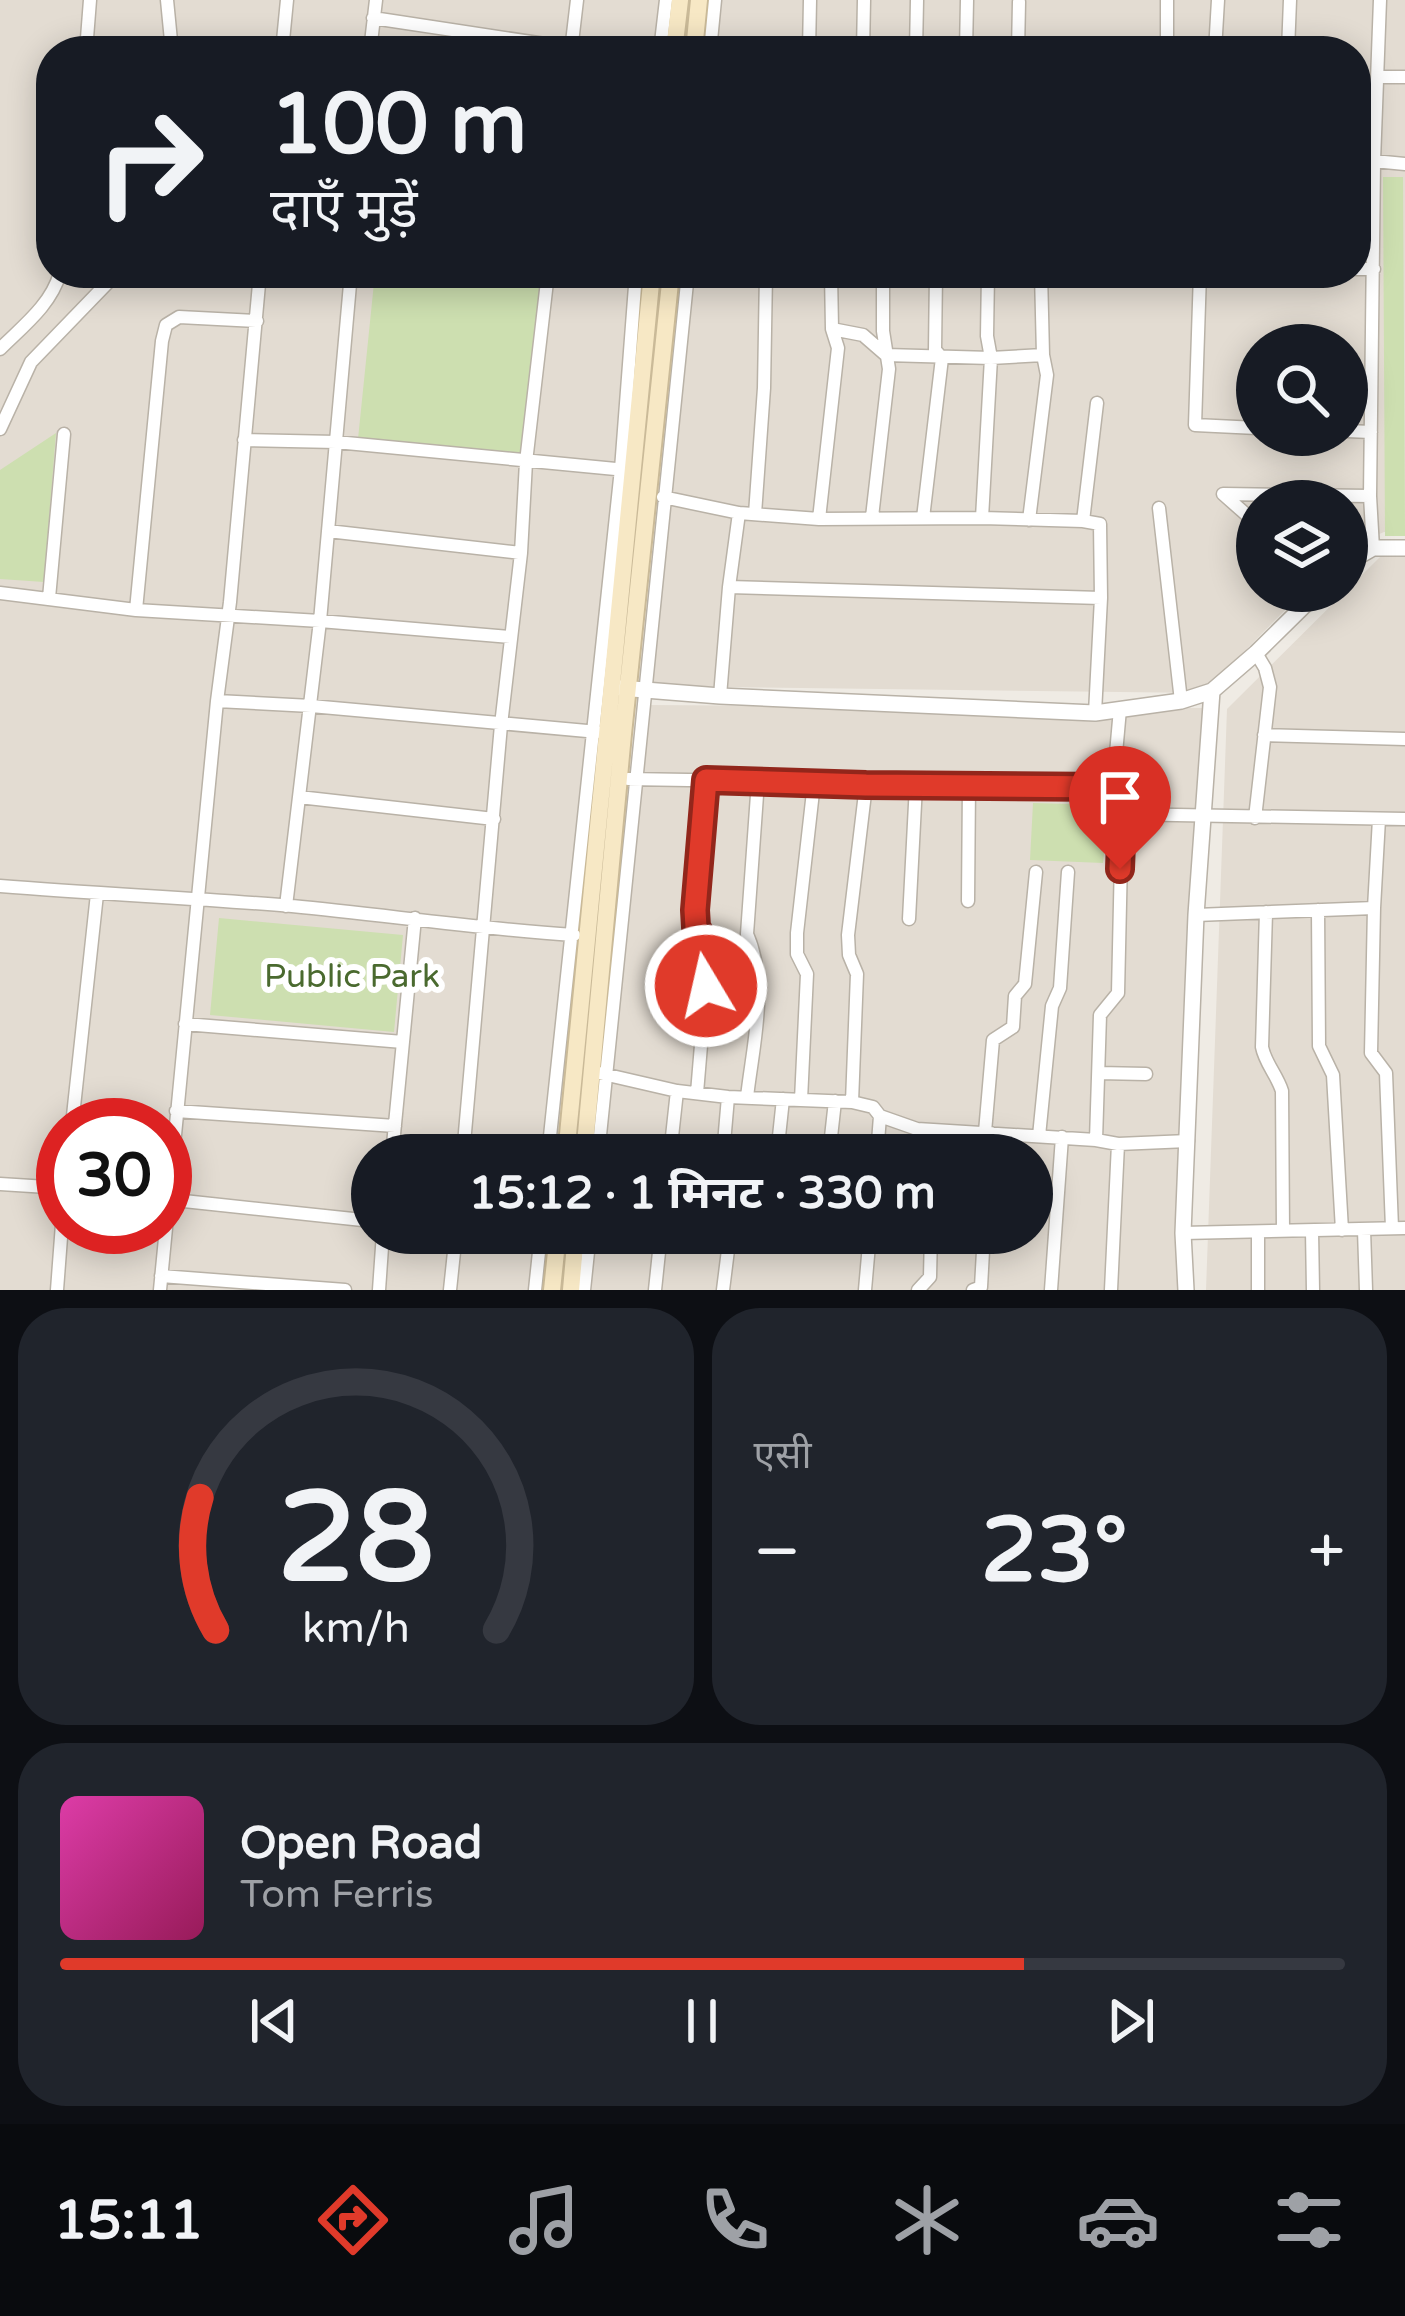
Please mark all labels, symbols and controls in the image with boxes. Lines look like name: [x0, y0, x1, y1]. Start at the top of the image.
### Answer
text: 100 m: [270, 75, 527, 176]
icon: right: [72, 84, 228, 240]
text: दाएँ मुड़ें: [270, 177, 418, 242]
map controls: [1236, 324, 1368, 612]
button: search: [1236, 324, 1368, 456]
button: layers: [1236, 480, 1368, 612]
pin: [1069, 746, 1171, 869]
icon: arrive: [1087, 764, 1153, 830]
position arrow: [643, 923, 769, 1049]
park label: Public Park: [264, 957, 440, 996]
speed limit sign: 30: [36, 1098, 192, 1254]
text: 15:12 · 1 मिनट · 330 m: [468, 1167, 936, 1221]
text: एसी: [754, 1432, 812, 1479]
text: 28: [277, 1464, 434, 1615]
text: 23°: [981, 1497, 1128, 1606]
text: −: [754, 1512, 801, 1592]
text: +: [1308, 1512, 1345, 1592]
text: km/h: [302, 1602, 410, 1653]
text: Open Road: [240, 1817, 482, 1871]
text: Tom Ferris: [240, 1871, 433, 1918]
icon: previous: [241, 1988, 307, 2054]
icon: pause: [669, 1988, 735, 2054]
icon: next: [1098, 1988, 1164, 2054]
icon: directions: [311, 2178, 395, 2262]
icon: music: [502, 2178, 586, 2262]
icon: phone: [693, 2178, 777, 2262]
icon: climate: [885, 2178, 969, 2262]
icon: car: [1076, 2178, 1160, 2262]
icon: filters: [1267, 2178, 1351, 2262]
text: 15:11: [54, 2188, 203, 2253]

